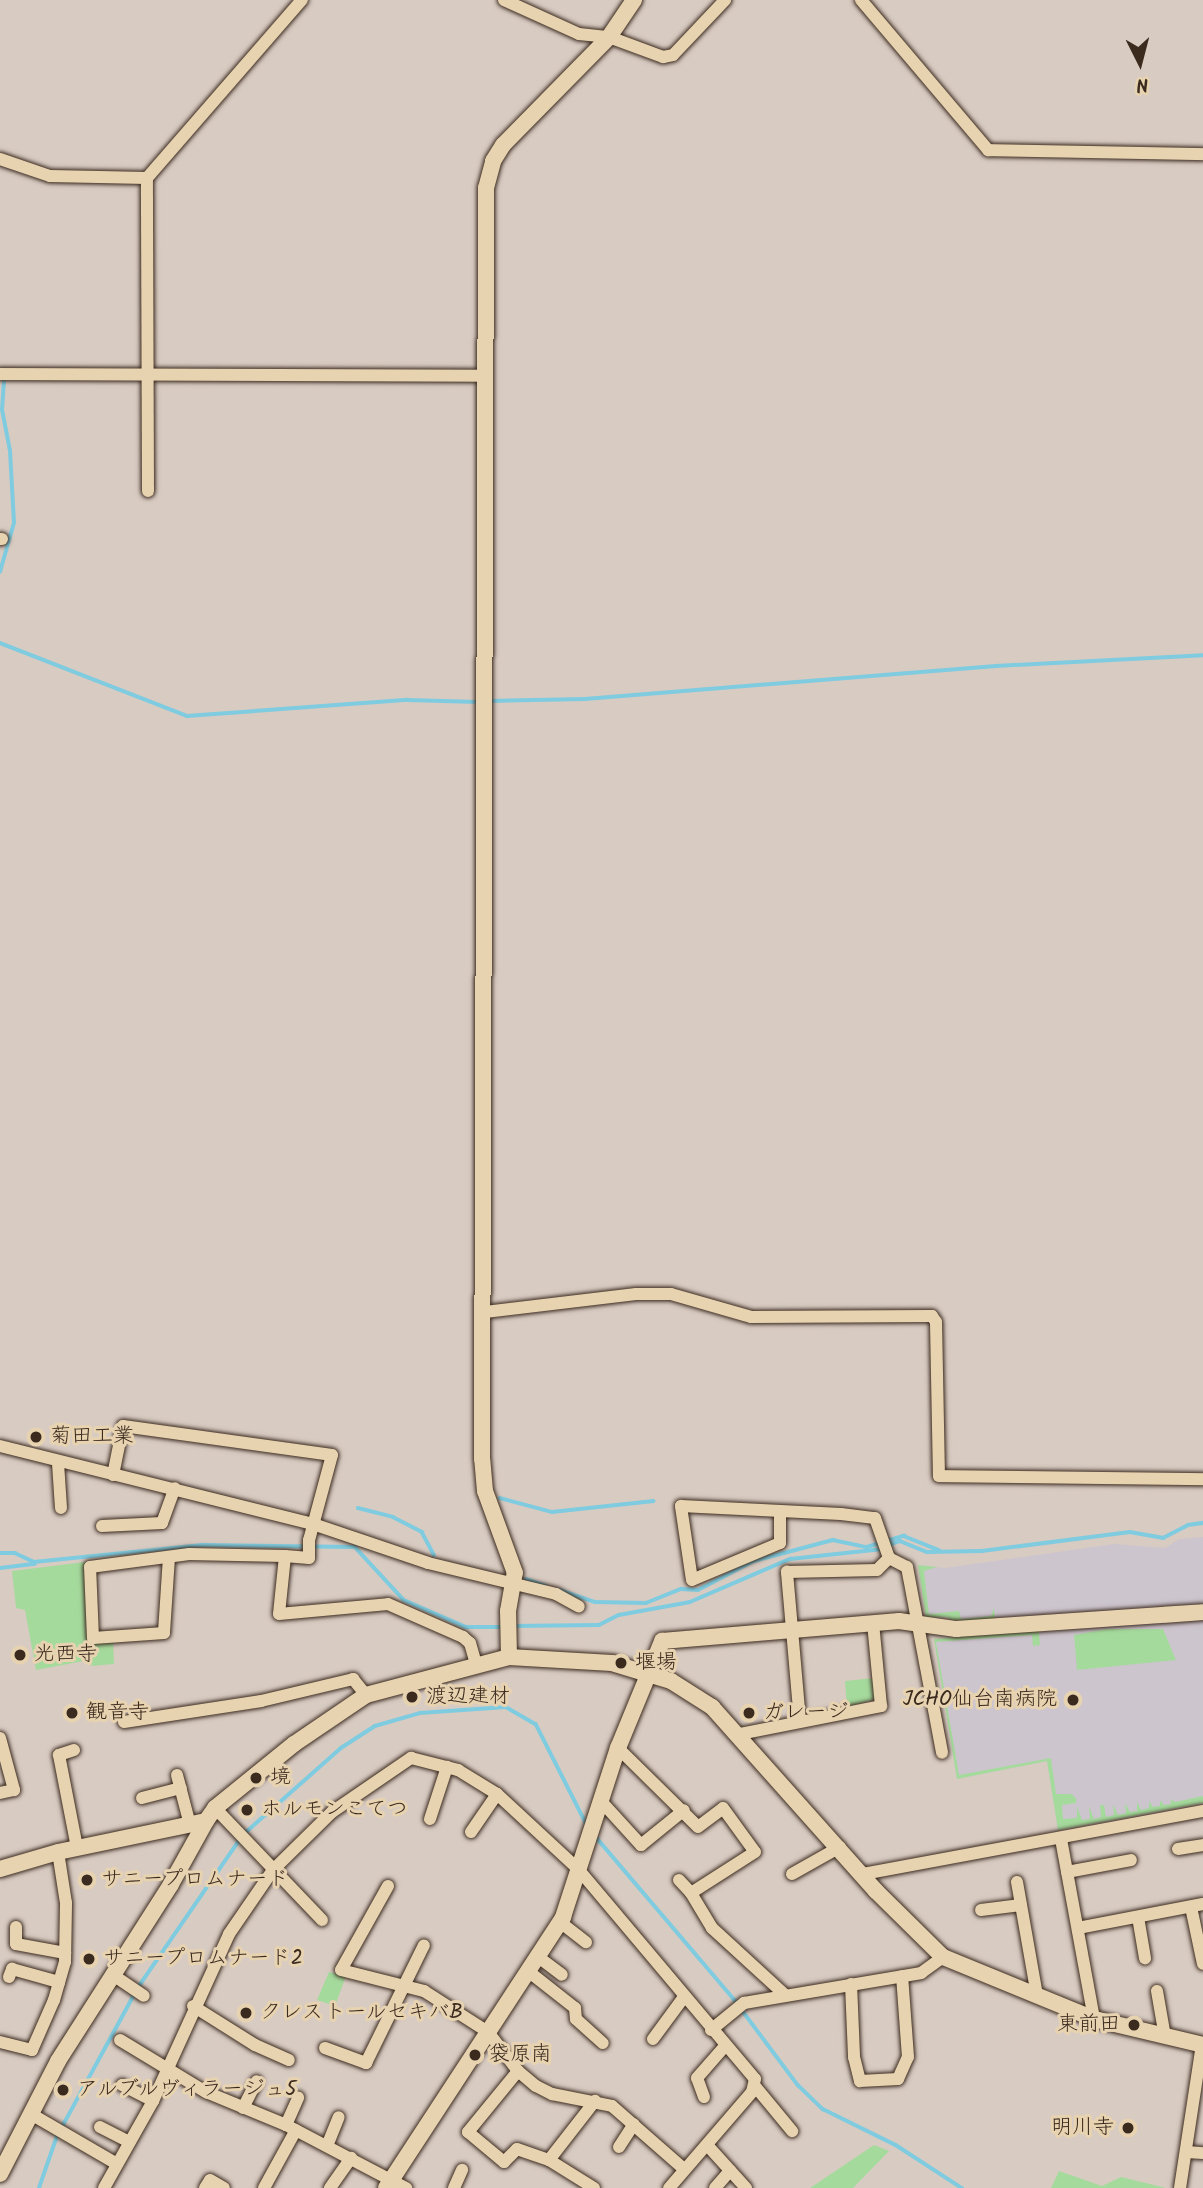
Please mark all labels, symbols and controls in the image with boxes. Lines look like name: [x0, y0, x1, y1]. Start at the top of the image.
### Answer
north arrow: [1105, 28, 1175, 98]
text: N: [1135, 68, 1150, 99]
place label: 菊田工業: [50, 1424, 134, 1450]
marker: 菊田工業: [28, 1429, 44, 1445]
place label: 光西寺: [34, 1642, 97, 1668]
marker: 光西寺: [12, 1647, 28, 1663]
place label: 堰場: [635, 1650, 677, 1676]
marker: 堰場: [613, 1655, 629, 1671]
place label: 渡辺建材: [426, 1684, 510, 1710]
place label: JCHO仙台南病院: [903, 1687, 1057, 1713]
marker: 渡辺建材: [404, 1689, 420, 1705]
marker: JCHO仙台南病院: [1063, 1690, 1083, 1710]
place label: 観音寺: [86, 1700, 149, 1726]
place label: ガレージ: [763, 1700, 848, 1726]
marker: 観音寺: [64, 1705, 80, 1721]
marker: ガレージ: [741, 1705, 757, 1721]
place label: 境: [270, 1765, 291, 1791]
marker: 境: [248, 1770, 264, 1786]
place label: ホルモンこてつ: [261, 1797, 408, 1823]
marker: ホルモンこてつ: [239, 1802, 255, 1818]
place label: サニープロムナード: [101, 1867, 290, 1893]
marker: サニープロムナード: [79, 1872, 95, 1888]
place label: サニープロムナード2: [103, 1946, 304, 1972]
marker: サニープロムナード2: [81, 1951, 97, 1967]
place label: クレストールセキバB: [260, 2000, 462, 2026]
marker: クレストールセキバB: [238, 2005, 254, 2021]
place label: 東前田: [1057, 2012, 1120, 2038]
marker: 東前田: [1126, 2017, 1142, 2033]
place label: 袋原南: [489, 2042, 552, 2068]
marker: 袋原南: [467, 2047, 483, 2063]
place label: アルブルヴィラージュ5: [77, 2077, 298, 2103]
marker: アルブルヴィラージュ5: [55, 2082, 71, 2098]
place label: 明川寺: [1051, 2115, 1114, 2141]
marker: 明川寺: [1120, 2120, 1136, 2136]

